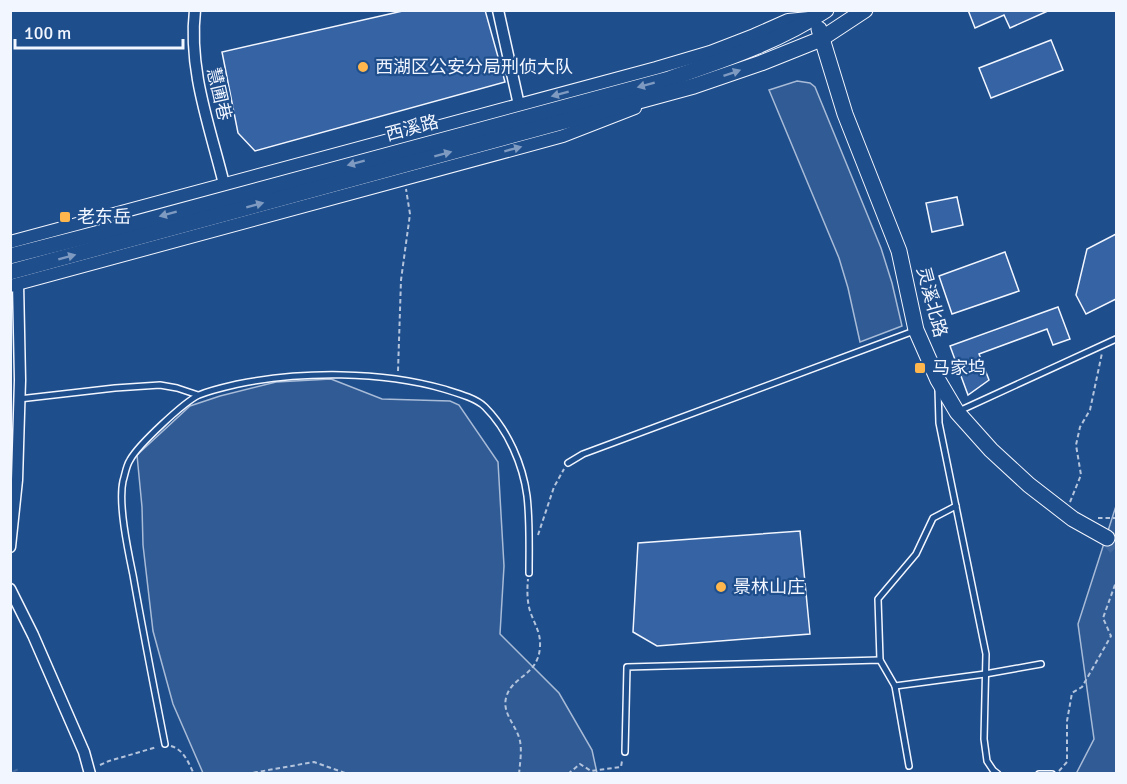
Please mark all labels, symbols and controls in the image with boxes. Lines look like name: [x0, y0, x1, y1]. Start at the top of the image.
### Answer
scale bar: [15, 12, 183, 50]
text: 100 m: [24, 22, 71, 44]
place label: 西湖区公安分局刑侦大队: [375, 56, 573, 78]
marker: 西湖区公安分局刑侦大队: [356, 60, 370, 74]
street label: 慧圃巷: [202, 65, 236, 123]
one-way arrow: [723, 67, 741, 77]
one-way arrow: [637, 81, 655, 91]
one-way arrow: [551, 90, 569, 100]
street label: 西溪路: [383, 110, 441, 146]
one-way arrow: [504, 144, 522, 154]
one-way arrow: [434, 149, 452, 158]
one-way arrow: [347, 159, 365, 169]
one-way arrow: [246, 200, 264, 210]
place label: 老东岳: [77, 206, 131, 228]
marker: 老东岳: [58, 210, 72, 224]
one-way arrow: [159, 210, 177, 220]
one-way arrow: [58, 252, 76, 261]
street label: 灵溪北路: [912, 264, 952, 340]
place label: 马家坞: [932, 357, 986, 379]
marker: 马家坞: [913, 361, 927, 375]
place label: 景林山庄: [733, 576, 805, 598]
marker: 景林山庄: [714, 580, 728, 594]

